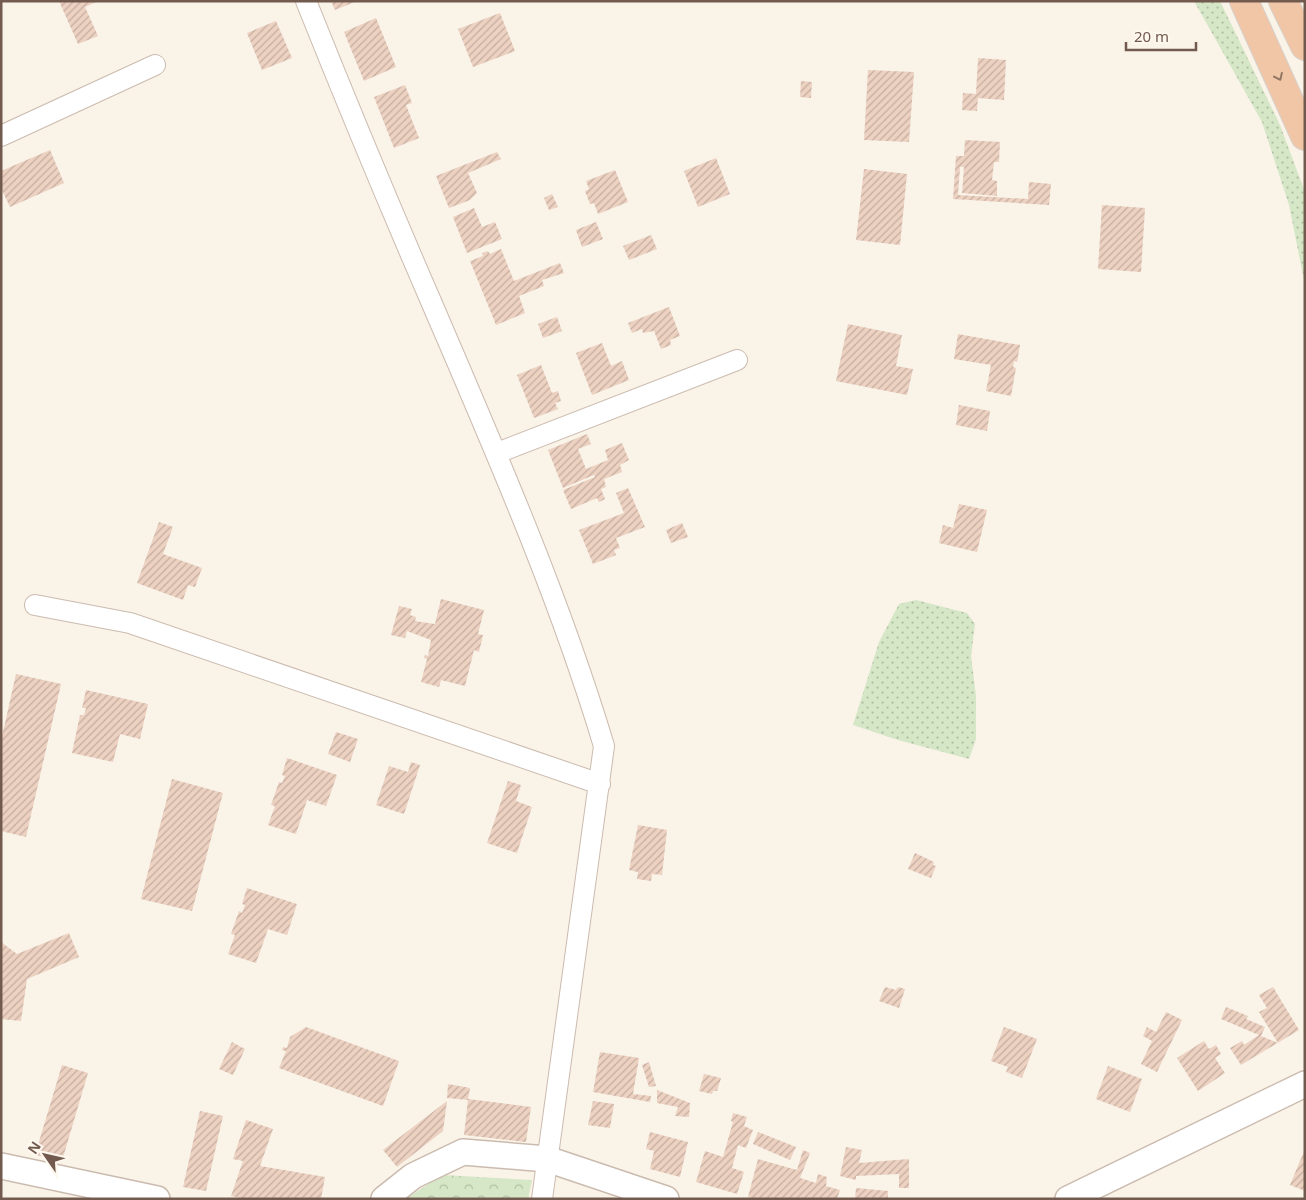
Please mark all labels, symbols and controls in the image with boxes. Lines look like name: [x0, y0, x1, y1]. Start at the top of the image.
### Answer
scale bar: [1126, 20, 1196, 52]
text: 20 m: [1134, 26, 1169, 46]
one-way arrow: [1273, 72, 1284, 81]
north arrow: [20, 1130, 70, 1180]
text: N: [23, 1137, 45, 1157]

